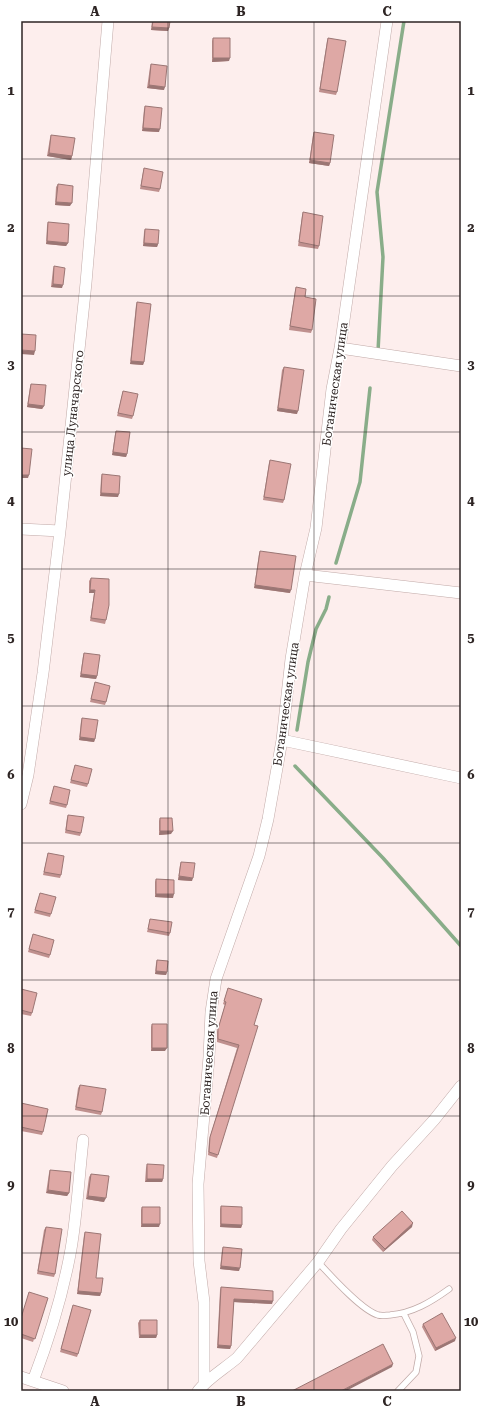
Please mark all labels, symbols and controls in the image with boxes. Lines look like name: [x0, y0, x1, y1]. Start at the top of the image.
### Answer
text: A: [90, 4, 100, 19]
text: B: [236, 4, 246, 19]
text: C: [382, 4, 392, 19]
text: 1: [7, 83, 15, 98]
text: 1: [467, 83, 475, 98]
text: 2: [7, 220, 15, 235]
text: 2: [467, 220, 475, 235]
street label: Ботаническая улица: [319, 321, 351, 447]
street label: улица Луначарского: [59, 349, 87, 477]
text: 3: [7, 357, 15, 372]
text: 3: [467, 357, 475, 372]
text: 4: [7, 493, 15, 508]
text: 4: [467, 493, 475, 508]
text: 5: [7, 630, 15, 645]
text: 5: [467, 630, 475, 645]
street label: Ботаническая улица: [270, 641, 302, 767]
text: 6: [7, 767, 15, 782]
text: 6: [467, 767, 475, 782]
text: 7: [7, 904, 15, 919]
text: 7: [467, 904, 475, 919]
street label: Ботаническая улица: [198, 990, 220, 1116]
text: 8: [7, 1041, 15, 1056]
text: 8: [467, 1041, 475, 1056]
text: 9: [7, 1177, 15, 1192]
text: 9: [467, 1177, 475, 1192]
text: 10: [4, 1314, 18, 1329]
text: 10: [464, 1314, 478, 1329]
text: A: [90, 1394, 100, 1409]
text: B: [236, 1394, 246, 1409]
text: C: [382, 1394, 392, 1409]

